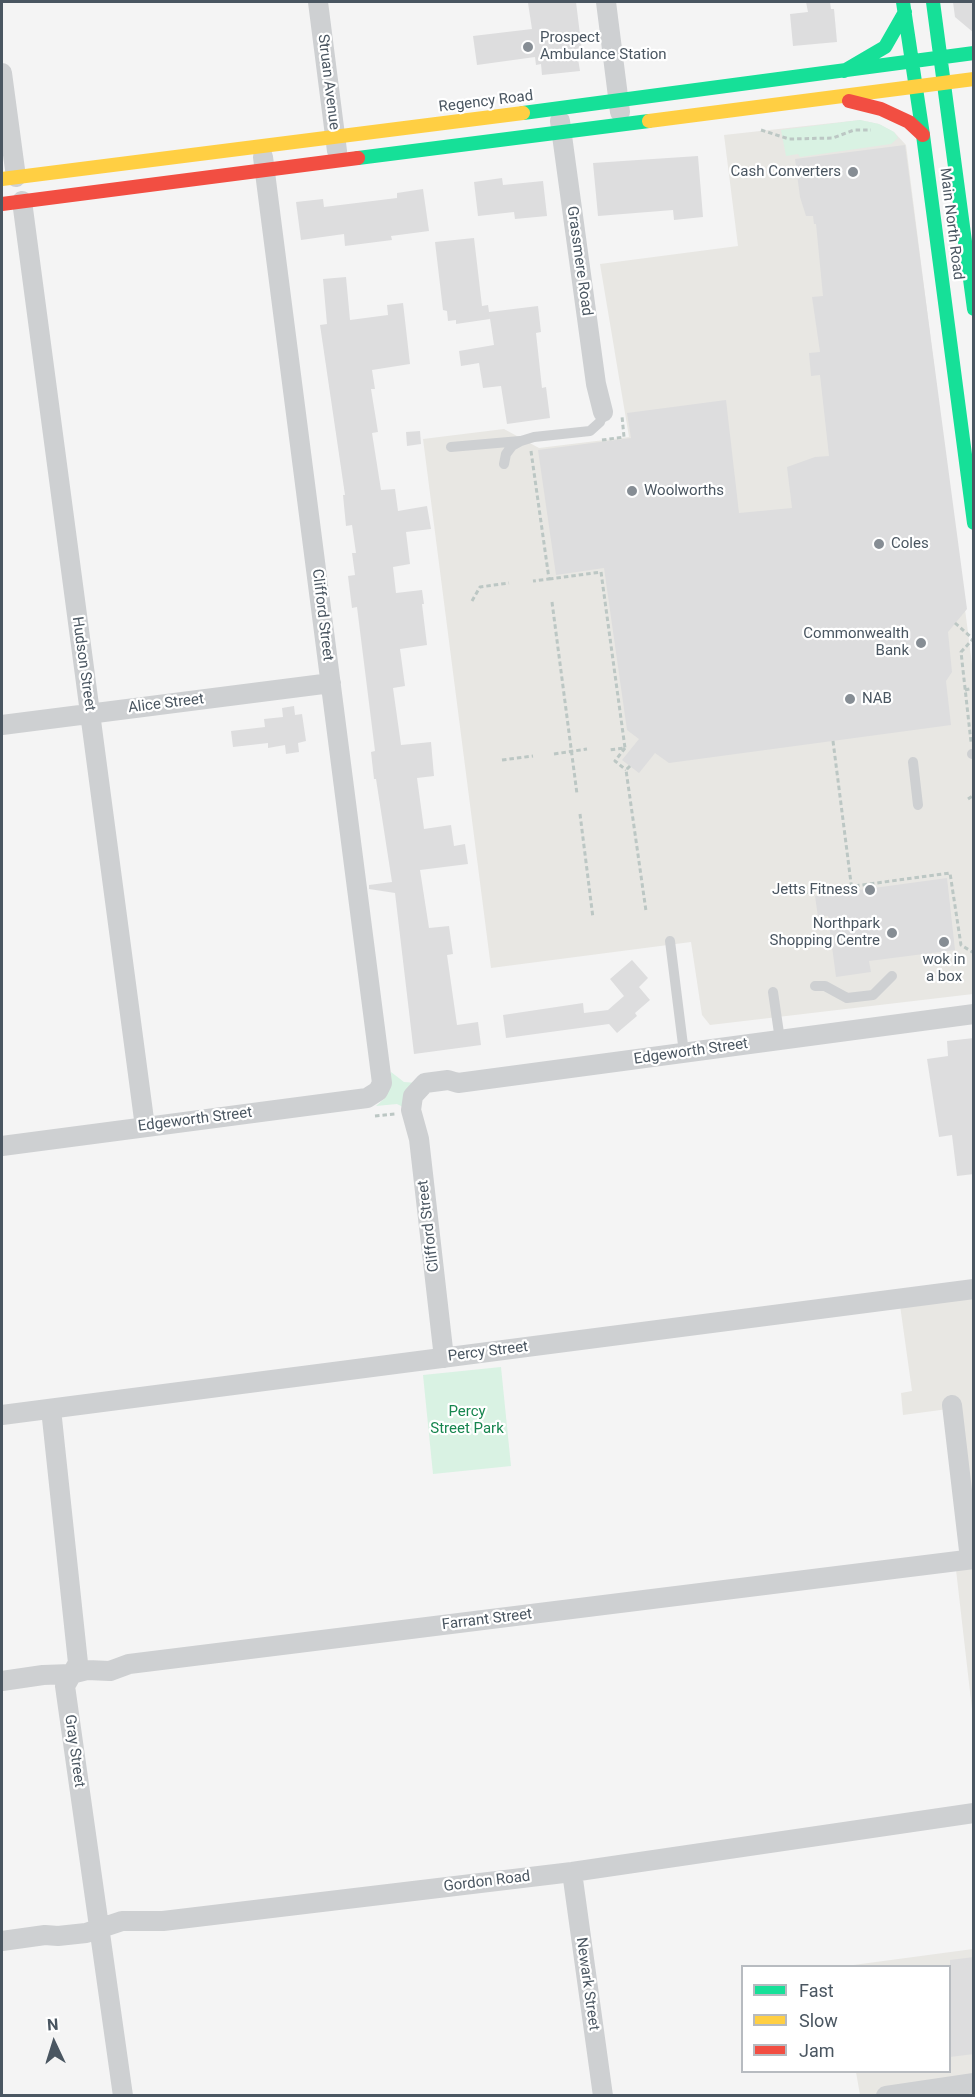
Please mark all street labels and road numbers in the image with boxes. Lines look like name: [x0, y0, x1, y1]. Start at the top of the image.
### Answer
street label: Struan Avenue: [313, 33, 343, 131]
street label: Regency Road: [438, 87, 534, 117]
street label: Main North Road: [935, 167, 967, 281]
street label: Grassmere Road: [562, 205, 596, 317]
street label: Clifford Street: [307, 568, 337, 662]
street label: Hudson Street: [67, 616, 99, 712]
street label: Alice Street: [127, 690, 205, 718]
street label: Edgeworth Street: [633, 1035, 749, 1069]
street label: Edgeworth Street: [137, 1104, 253, 1136]
street label: Clifford Street: [414, 1179, 444, 1273]
street label: Percy Street: [447, 1338, 529, 1366]
street label: Farrant Street: [441, 1606, 533, 1634]
street label: Gray Street: [60, 1713, 88, 1789]
street label: Gordon Road: [443, 1868, 531, 1896]
street label: Newark Street: [572, 1936, 602, 2032]

